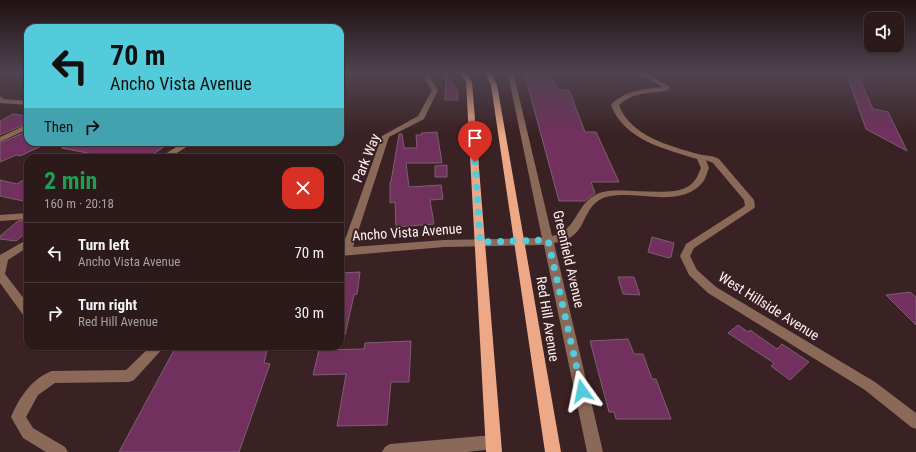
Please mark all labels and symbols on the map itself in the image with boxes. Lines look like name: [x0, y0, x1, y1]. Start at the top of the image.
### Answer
pin: [458, 121, 492, 162]
street label: Park Way: [349, 131, 383, 185]
street label: Greenfield Avenue: [550, 209, 588, 310]
street label: Ancho Vista Avenue: [352, 220, 463, 244]
street label: West Hillside Avenue: [716, 269, 823, 344]
street label: Red Hill Avenue: [533, 275, 563, 363]
position arrow: [561, 370, 603, 412]

